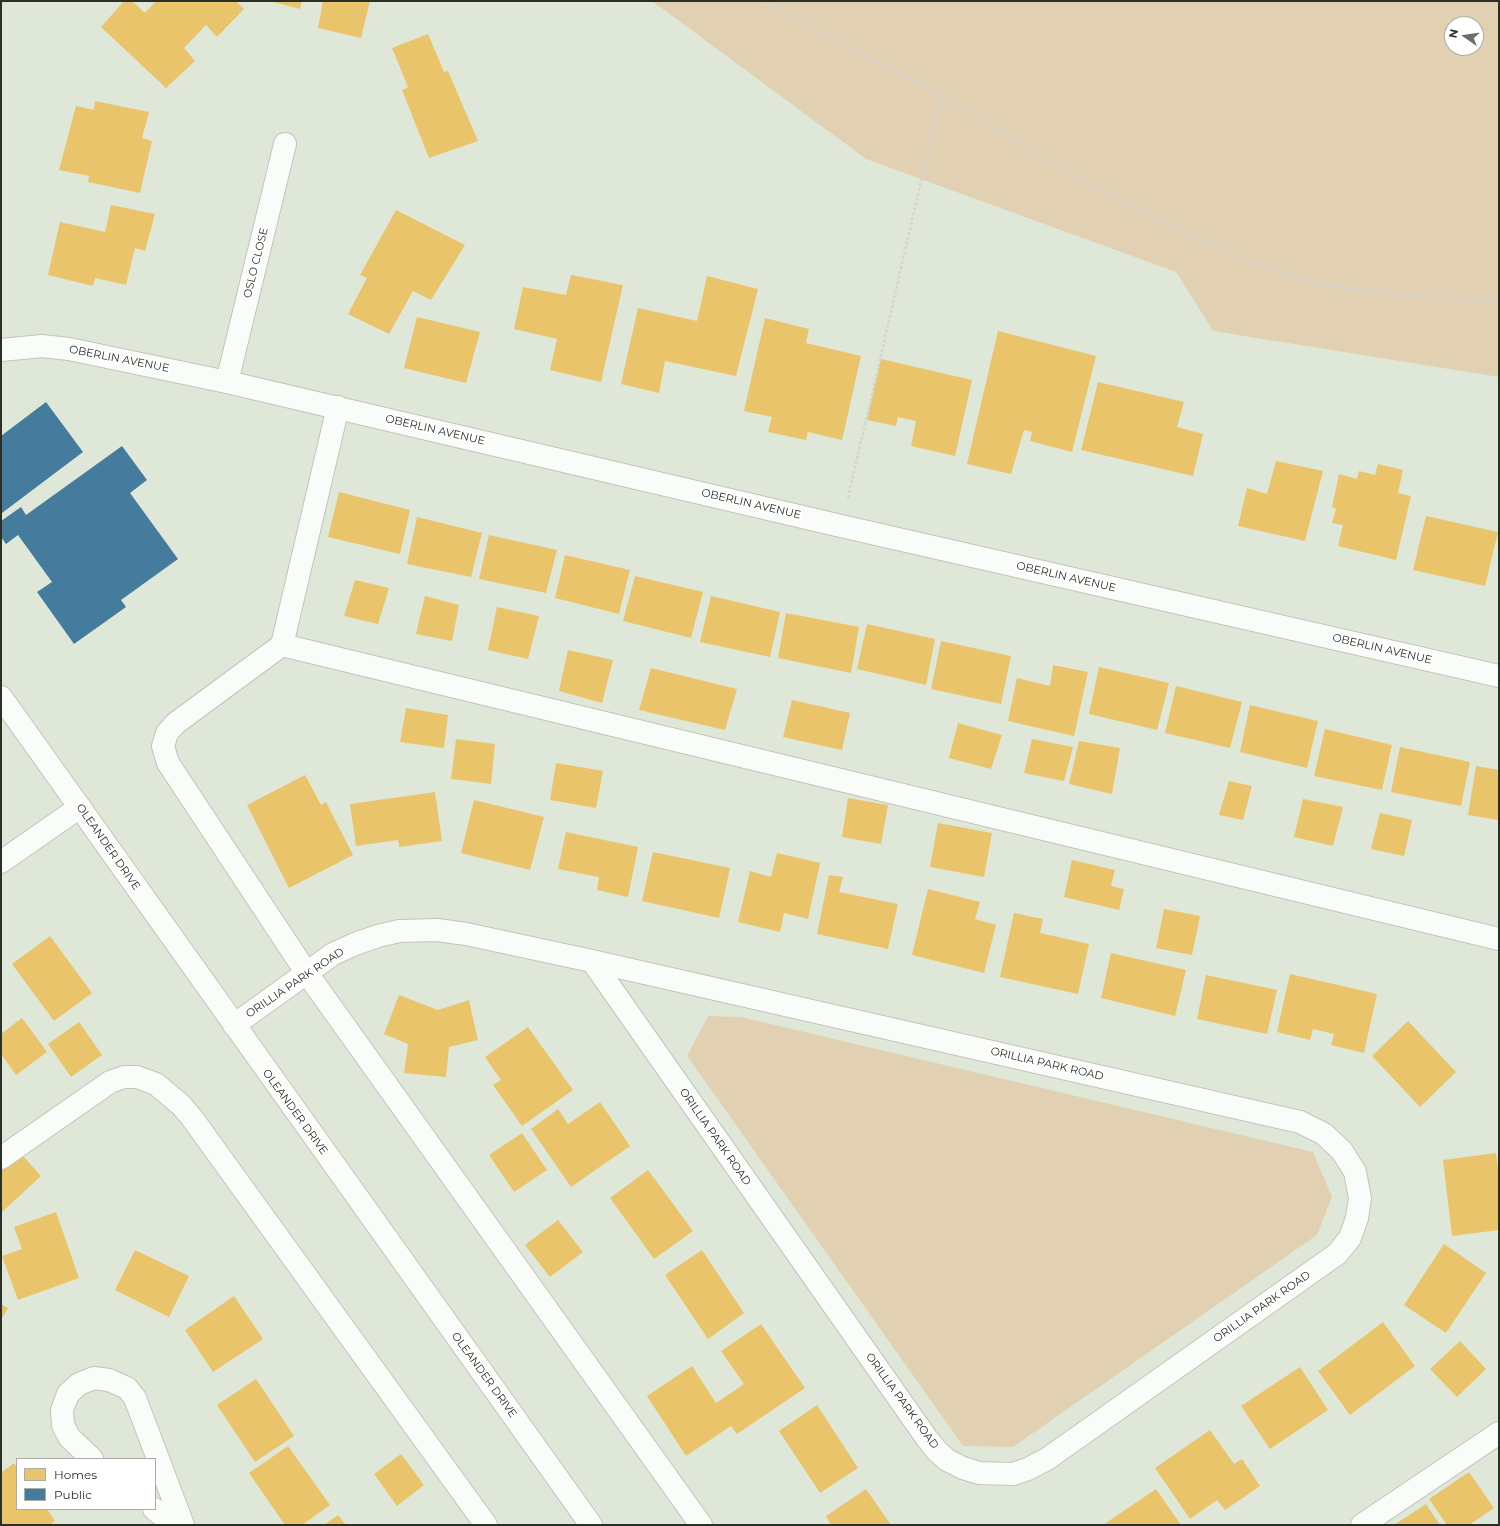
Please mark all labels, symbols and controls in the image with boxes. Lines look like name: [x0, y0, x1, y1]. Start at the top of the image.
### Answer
north arrow: [1444, 16, 1484, 56]
text: N: [1445, 28, 1461, 39]
street label: OSLO CLOSE: [241, 227, 271, 299]
street label: OBERLIN AVENUE: [68, 343, 170, 375]
street label: OBERLIN AVENUE: [384, 412, 486, 448]
street label: OBERLIN AVENUE: [700, 486, 802, 522]
street label: OBERLIN AVENUE: [1015, 559, 1117, 595]
street label: OBERLIN AVENUE: [1331, 631, 1433, 667]
street label: OLEANDER DRIVE: [73, 801, 143, 893]
street label: ORILLIA PARK ROAD: [243, 945, 347, 1021]
street label: ORILLIA PARK ROAD: [989, 1045, 1105, 1083]
street label: OLEANDER DRIVE: [260, 1067, 330, 1157]
street label: ORILLIA PARK ROAD: [676, 1086, 754, 1188]
street label: ORILLIA PARK ROAD: [1211, 1268, 1313, 1346]
street label: OLEANDER DRIVE: [449, 1330, 519, 1420]
street label: ORILLIA PARK ROAD: [863, 1350, 941, 1452]
legend: [16, 1458, 156, 1510]
text: Homes: [54, 1467, 97, 1482]
text: Public: [54, 1487, 92, 1502]

